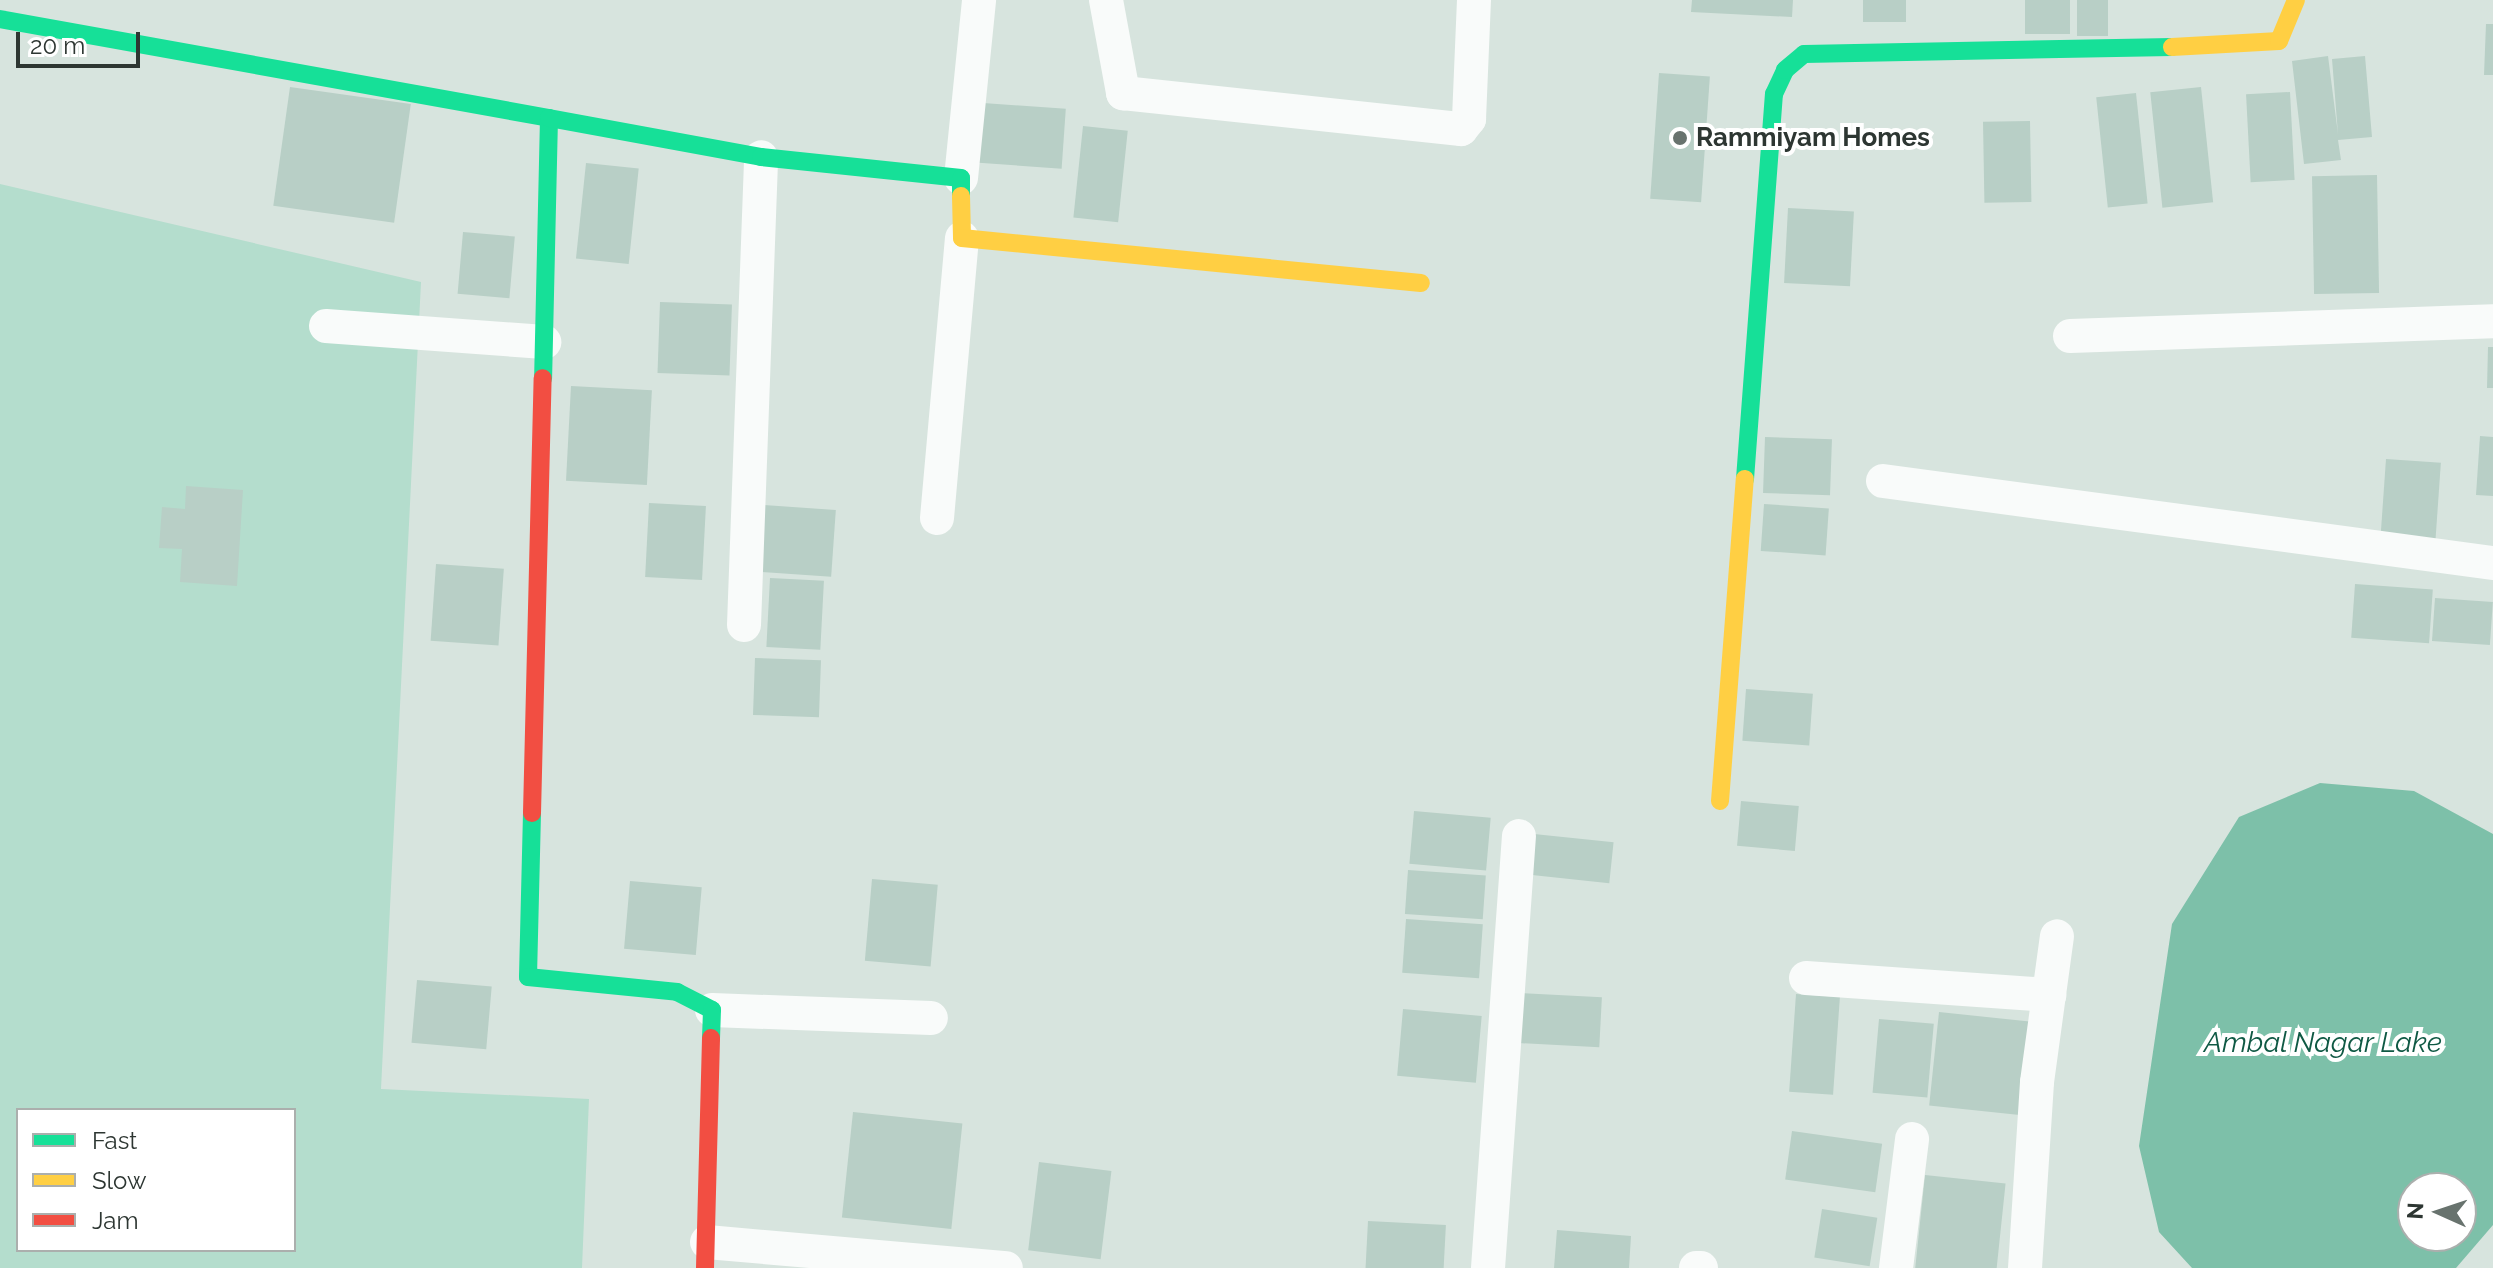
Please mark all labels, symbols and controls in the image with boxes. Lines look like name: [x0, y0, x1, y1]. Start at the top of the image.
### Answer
scale bar: [20, 16, 144, 66]
text: 20 m: [30, 31, 85, 60]
place label: Rammiyam Homes: [1696, 122, 1930, 154]
marker: Rammiyam Homes: [1671, 129, 1689, 147]
water label: Ambal Nagar Lake: [2203, 1026, 2443, 1060]
legend: [16, 1108, 296, 1252]
text: Fast: [92, 1126, 137, 1155]
text: Slow: [92, 1166, 146, 1195]
north arrow: [2397, 1172, 2477, 1252]
text: N: [2402, 1202, 2428, 1220]
text: Jam: [92, 1206, 138, 1235]

